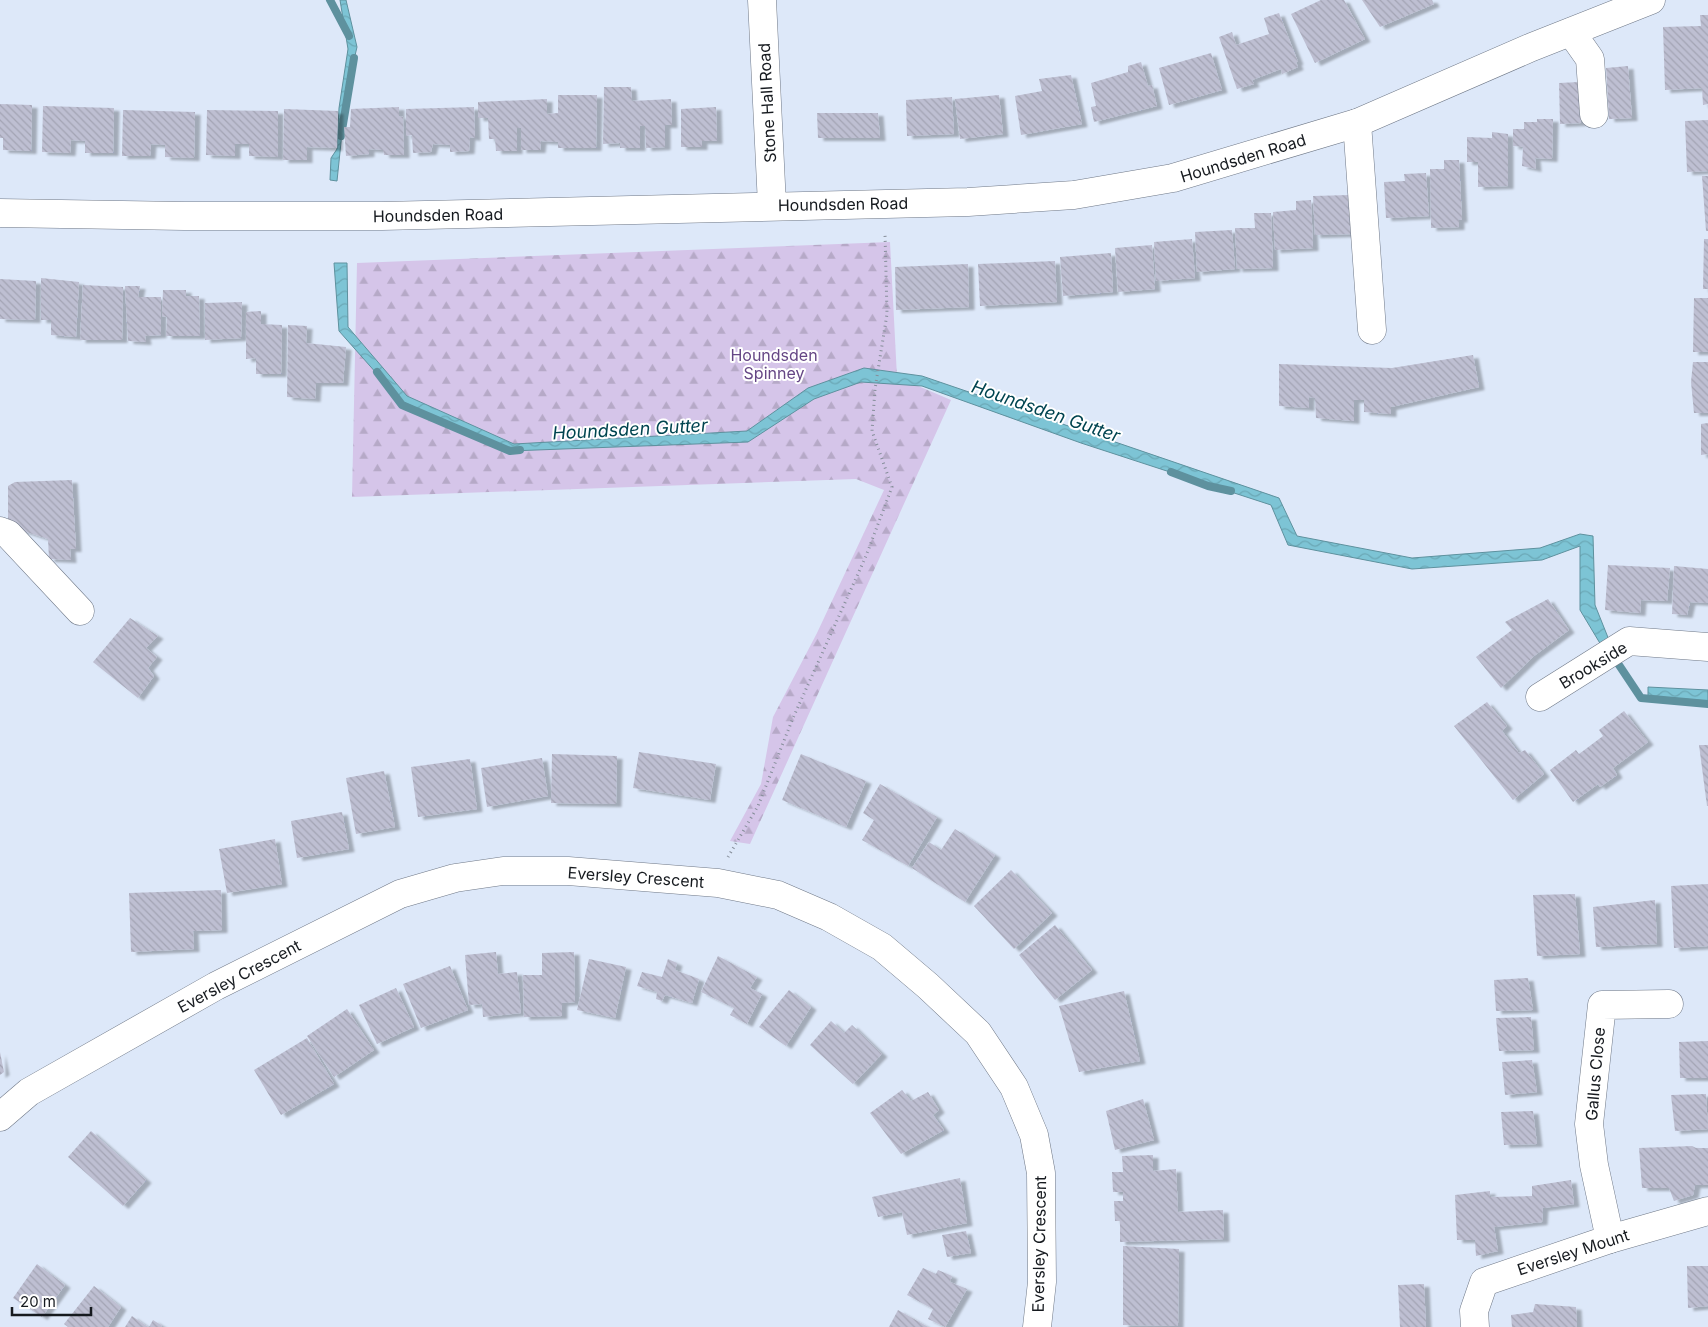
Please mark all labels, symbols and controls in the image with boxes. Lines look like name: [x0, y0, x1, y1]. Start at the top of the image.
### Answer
street label: Stone Hall Road: [754, 43, 780, 163]
street label: Houndsden Road: [1178, 129, 1308, 187]
street label: Houndsden Road: [778, 193, 908, 215]
street label: Houndsden Road: [373, 204, 503, 226]
park label: Houndsden Spinney: [730, 345, 818, 383]
water label: Houndsden Gutter: [969, 376, 1124, 447]
water label: Houndsden Gutter: [552, 414, 709, 444]
street label: Brookside: [1555, 637, 1631, 693]
street label: Eversley Crescent: [567, 862, 705, 892]
street label: Eversley Crescent: [174, 935, 304, 1017]
street label: Gallus Close: [1581, 1026, 1609, 1122]
street label: Eversley Crescent: [1028, 1175, 1050, 1313]
street label: Eversley Mount: [1514, 1224, 1632, 1280]
scale bar: [12, 1284, 91, 1316]
text: 20 m: [20, 1292, 56, 1311]

